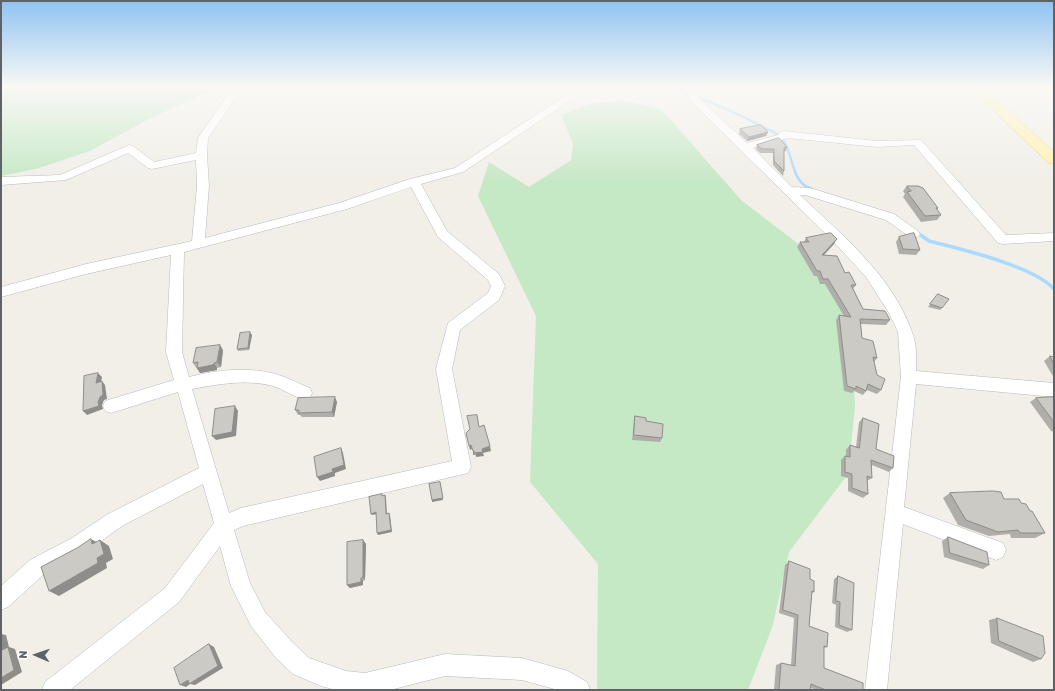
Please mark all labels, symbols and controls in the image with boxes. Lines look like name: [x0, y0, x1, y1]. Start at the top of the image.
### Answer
north arrow: [16, 635, 56, 675]
text: N: [17, 650, 30, 659]

